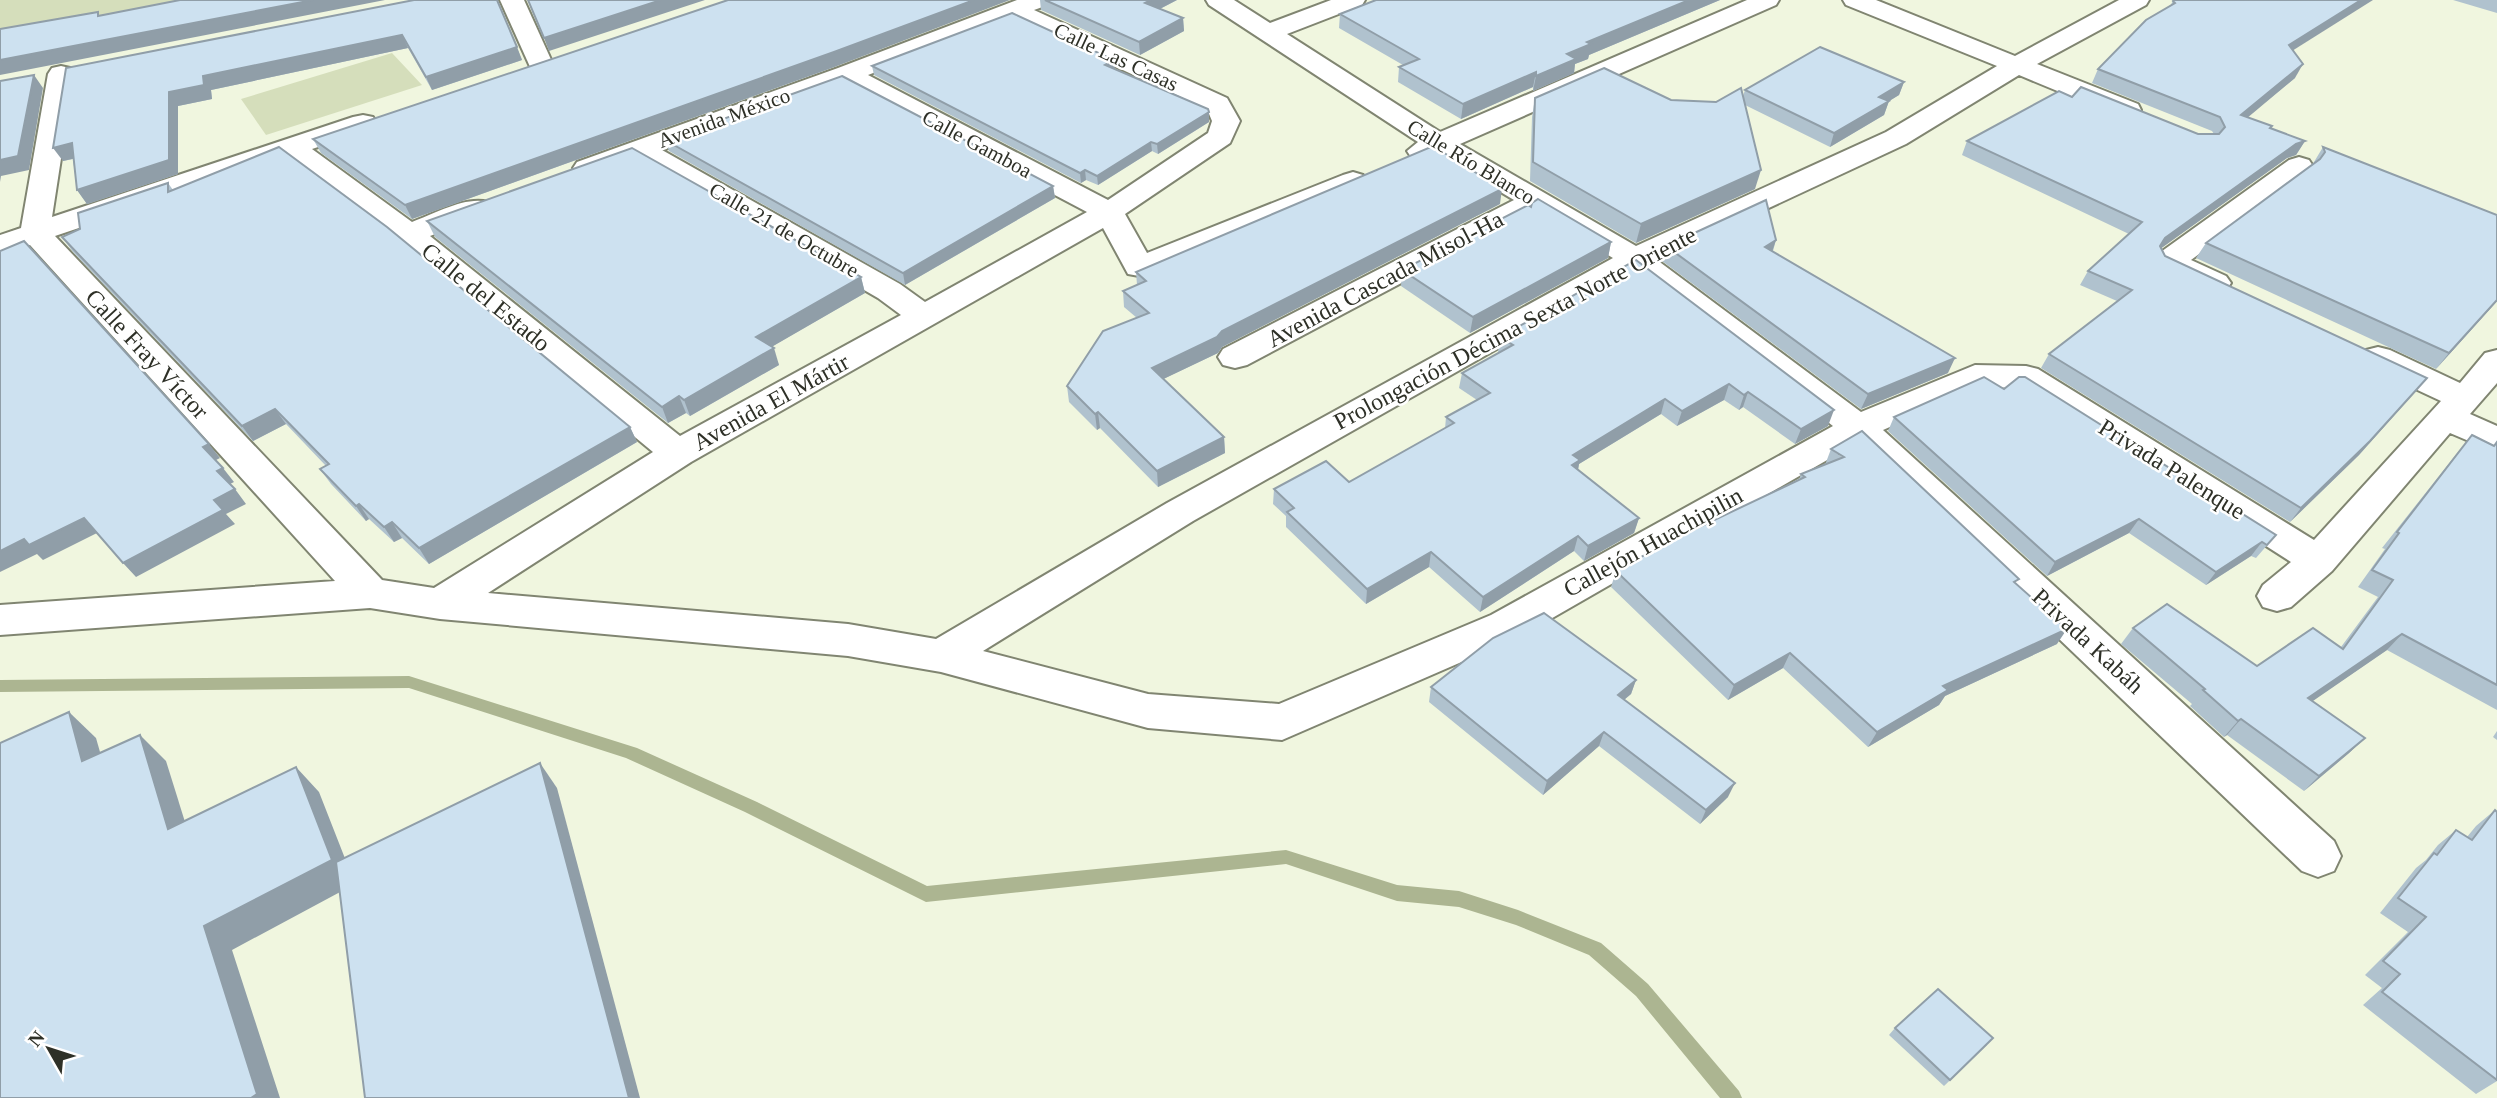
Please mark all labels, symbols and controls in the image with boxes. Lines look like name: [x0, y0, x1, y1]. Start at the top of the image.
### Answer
street label: Calle Las Casas: [1050, 18, 1182, 96]
street label: Avenida México: [655, 83, 793, 153]
street label: Calle Gamboa: [918, 105, 1037, 183]
street label: Calle Río Blanco: [1403, 114, 1539, 210]
street label: Calle 21 de Octubre: [705, 177, 863, 283]
street label: Avenida Cascada Misol-Ha: [1263, 206, 1508, 352]
street label: Prolongación Décima Sexta Norte Oriente: [1329, 221, 1701, 435]
street label: Calle del Estado: [417, 237, 555, 357]
street label: Calle Fray Víctor: [80, 284, 214, 424]
street label: Avenida El Mártir: [689, 348, 853, 456]
street label: Privada Palenque: [2094, 414, 2250, 524]
street label: Callejón Huachipilin: [1559, 482, 1747, 602]
street label: Privada Kabáh: [2027, 583, 2149, 699]
north arrow: [14, 1014, 84, 1084]
text: N: [24, 1026, 49, 1051]

